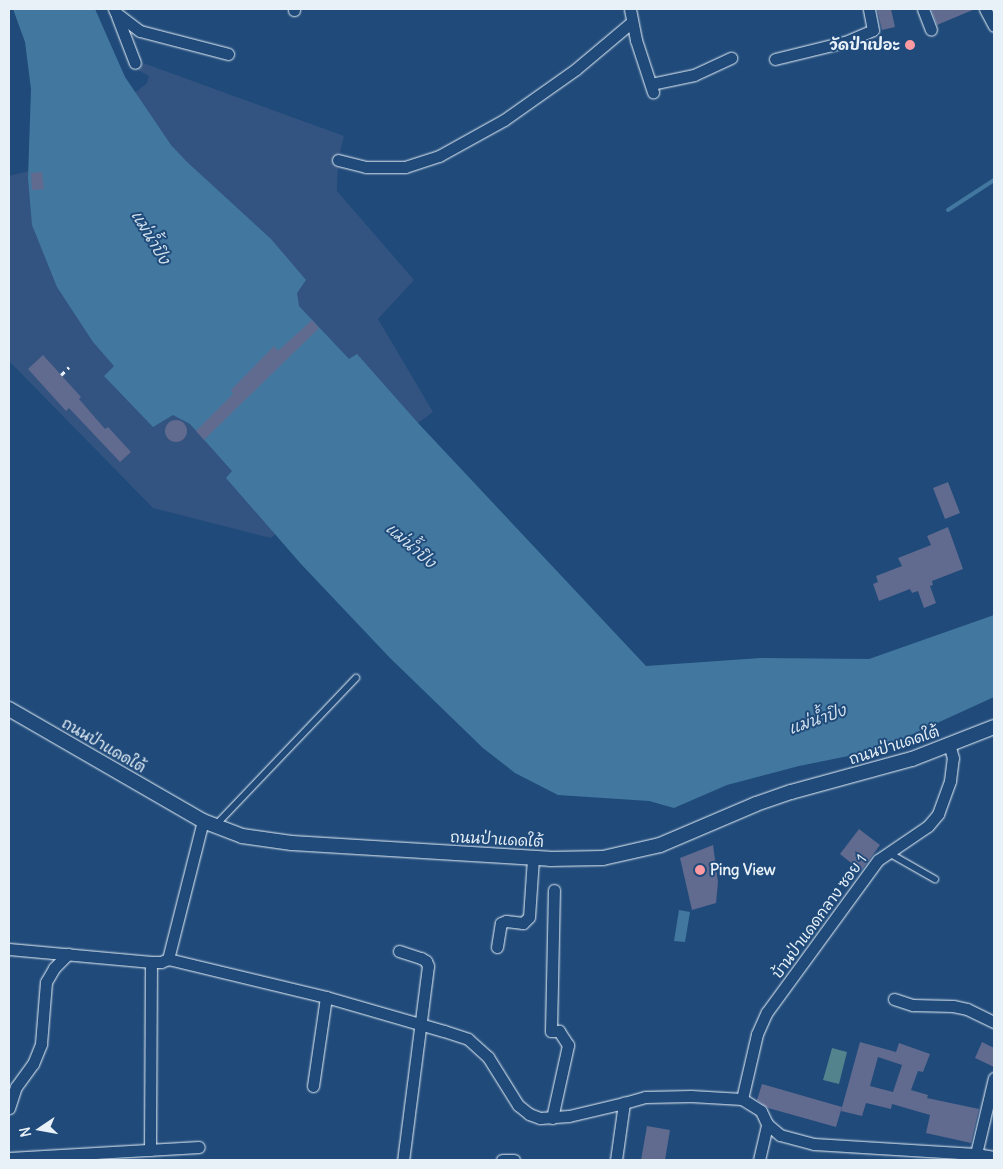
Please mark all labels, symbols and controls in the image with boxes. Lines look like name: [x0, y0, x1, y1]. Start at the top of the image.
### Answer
place label: วัดป่าเปอะ: [830, 36, 900, 54]
marker: วัดป่าเปอะ: [904, 39, 916, 51]
water label: แม่น้ำปิง: [127, 207, 175, 267]
water label: แม่น้ำปิง: [382, 518, 440, 572]
water label: แม่น้ำปิง: [786, 700, 848, 738]
street label: ถนนป่าแดดใต้: [59, 714, 149, 776]
street label: ถนนป่าแดดใต้: [847, 722, 941, 768]
street label: ถนนป่าแดดใต้: [450, 828, 544, 850]
street label: บ้านป่าแดดกลาง ซอย 1: [768, 850, 870, 982]
place label: Ping View: [710, 861, 776, 879]
marker: Ping View: [694, 864, 706, 876]
north arrow: [15, 1104, 65, 1154]
text: N: [16, 1126, 35, 1139]

